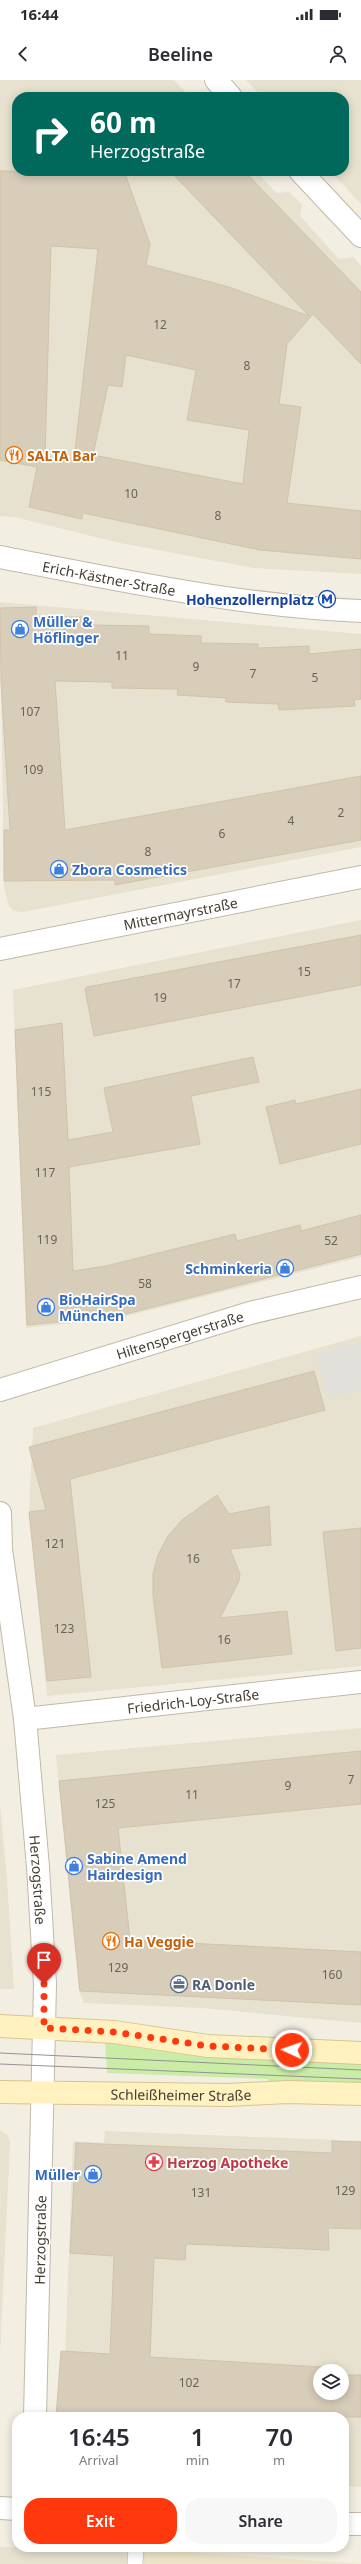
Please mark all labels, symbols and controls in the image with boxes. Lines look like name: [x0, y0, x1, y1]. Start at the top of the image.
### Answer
text: 16:44: [20, 4, 59, 24]
text: Beeline: [148, 42, 213, 66]
icon: back: [12, 43, 34, 65]
icon: person: [327, 43, 349, 65]
text: 60 m: [90, 103, 157, 141]
icon: right: [24, 108, 76, 160]
text: Herzogstraße: [90, 139, 205, 163]
house number: 12: [153, 316, 167, 333]
house number: 8: [244, 357, 251, 374]
restaurant icon: SALTA Bar: [4, 445, 24, 465]
place label: SALTA Bar: [27, 446, 97, 465]
house number: 10: [124, 485, 138, 502]
house number: 8: [215, 507, 222, 524]
street label: Erich-Kästner-Straße: [41, 556, 177, 599]
metro station icon: Hohenzollernplatz: [317, 589, 337, 609]
place label: Hohenzollernplatz: [186, 590, 314, 609]
place label: Müller & Höflinger: [33, 612, 100, 647]
shop icon: Müller & Höflinger: [10, 619, 30, 639]
house number: 11: [115, 647, 129, 664]
house number: 9: [193, 658, 200, 675]
house number: 7: [250, 665, 257, 682]
house number: 5: [312, 669, 319, 686]
house number: 107: [20, 703, 40, 720]
house number: 109: [23, 761, 43, 778]
house number: 2: [338, 804, 345, 821]
house number: 4: [288, 812, 295, 829]
house number: 6: [219, 825, 226, 842]
house number: 8: [145, 843, 152, 860]
shop icon: Zbora Cosmetics: [49, 859, 69, 879]
place label: Zbora Cosmetics: [72, 860, 187, 879]
street label: Mittermayrstraße: [122, 892, 239, 934]
house number: 15: [297, 963, 311, 980]
house number: 17: [227, 975, 241, 992]
house number: 19: [153, 989, 167, 1006]
house number: 115: [31, 1083, 51, 1100]
house number: 117: [35, 1164, 55, 1181]
house number: 119: [37, 1231, 57, 1248]
house number: 52: [324, 1232, 338, 1249]
shop icon: Schminkeria: [275, 1258, 295, 1278]
place label: Schminkeria: [185, 1259, 272, 1278]
house number: 58: [138, 1275, 152, 1292]
place label: BioHairSpa München: [59, 1290, 136, 1325]
shop icon: BioHairSpa München: [36, 1297, 56, 1317]
street label: Hiltenspergerstraße: [114, 1306, 246, 1363]
house number: 121: [45, 1535, 65, 1552]
house number: 16: [186, 1550, 200, 1567]
house number: 123: [54, 1620, 74, 1637]
house number: 16: [217, 1631, 231, 1648]
street label: Friedrich-Loy-Straße: [126, 1684, 260, 1717]
house number: 7: [348, 1771, 355, 1788]
house number: 9: [285, 1777, 292, 1794]
house number: 11: [185, 1786, 199, 1803]
house number: 125: [95, 1795, 115, 1812]
street label: Herzogstraße: [26, 1834, 51, 1925]
place label: Sabine Amend Hairdesign: [87, 1849, 187, 1884]
shop icon: Sabine Amend Hairdesign: [64, 1856, 84, 1876]
restaurant icon: Ha Veggie: [101, 1931, 121, 1951]
place label: Ha Veggie: [124, 1932, 194, 1951]
pin: [27, 1943, 61, 1984]
icon: arrive: [33, 1949, 55, 1971]
house number: 129: [108, 1959, 128, 1976]
house number: 160: [322, 1966, 342, 1983]
office icon: RA Donle: [169, 1974, 189, 1994]
place label: RA Donle: [192, 1975, 255, 1994]
position arrow: [271, 2029, 313, 2071]
street label: Schleißheimer Straße: [111, 2084, 252, 2105]
pharmacy icon: Herzog Apotheke: [144, 2152, 164, 2172]
place label: Herzog Apotheke: [167, 2153, 288, 2172]
shop icon: Müller: [83, 2164, 103, 2184]
place label: Müller: [35, 2165, 81, 2184]
house number: 129: [335, 2182, 355, 2199]
house number: 131: [191, 2184, 211, 2201]
street label: Herzogstraße: [30, 2195, 50, 2285]
map controls: [313, 2364, 349, 2400]
button: layers: [313, 2364, 349, 2400]
house number: 102: [179, 2374, 199, 2391]
text: 16:45: [68, 2420, 130, 2453]
text: 1: [191, 2420, 204, 2453]
text: 70: [265, 2420, 293, 2453]
text: Arrival: [79, 2451, 119, 2469]
text: min: [186, 2451, 209, 2469]
text: m: [273, 2451, 285, 2469]
button: Exit: [24, 2498, 177, 2544]
button: Share: [185, 2498, 337, 2544]

